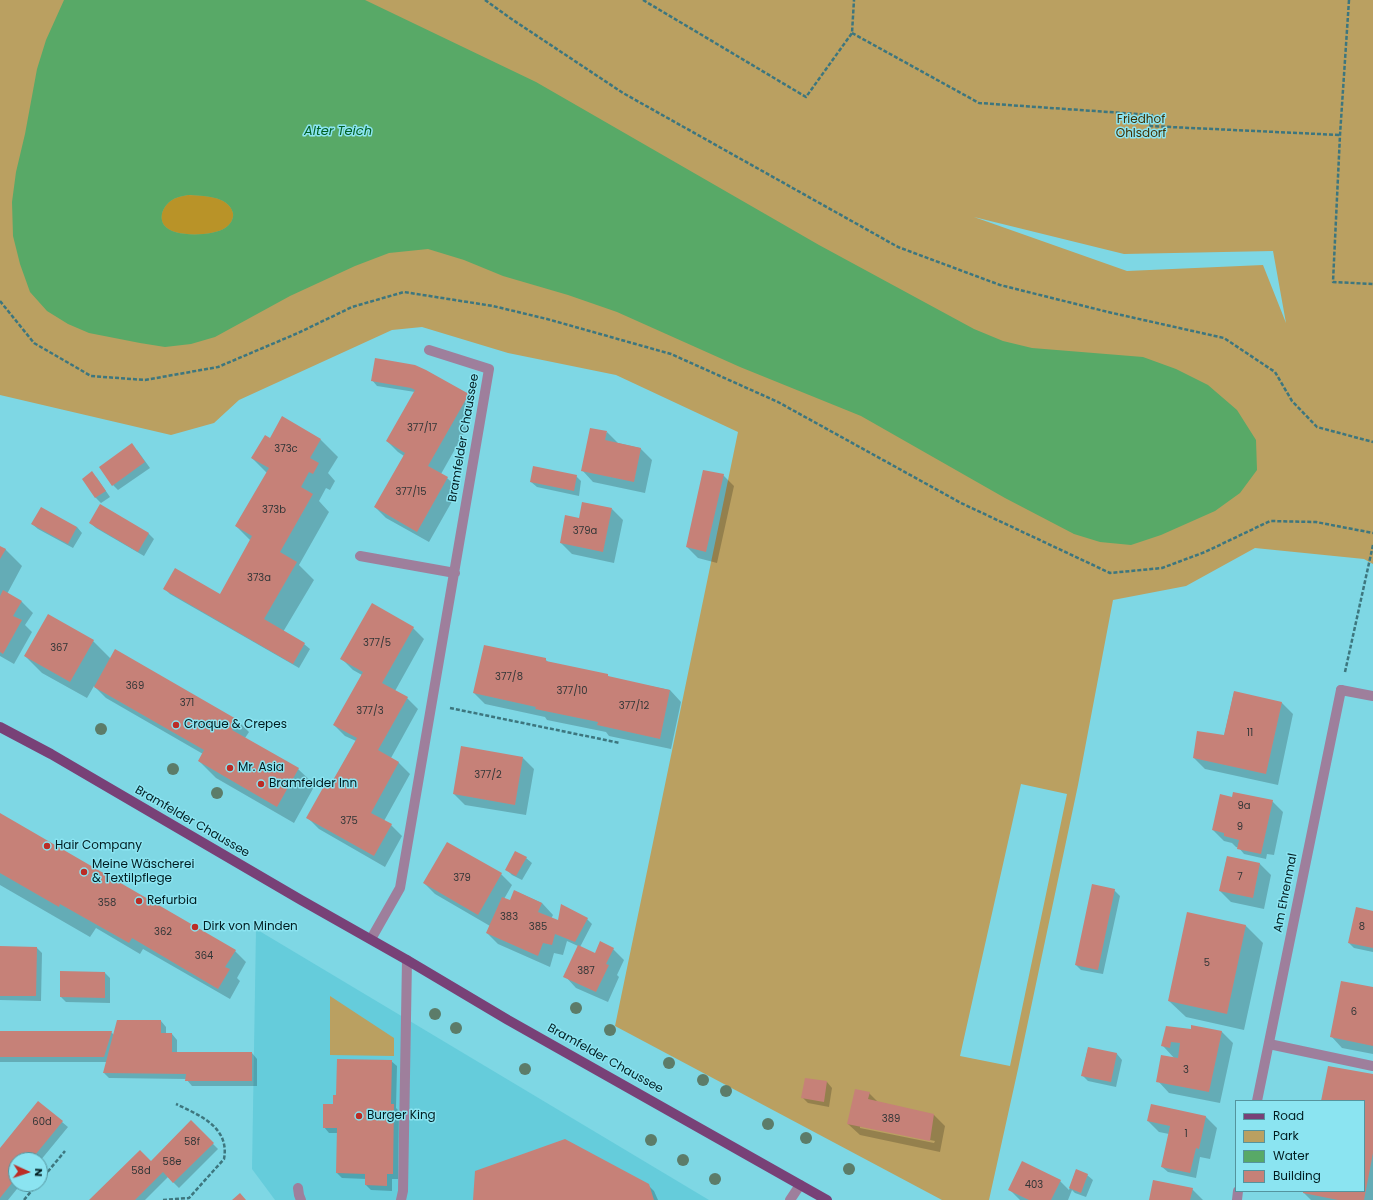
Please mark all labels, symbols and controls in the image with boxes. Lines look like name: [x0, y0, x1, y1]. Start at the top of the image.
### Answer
park label: Friedhof Ohlsdorf: [1116, 113, 1166, 141]
water label: Alter Teich: [304, 124, 372, 140]
street label: Bramfelder Chaussee: [446, 373, 482, 503]
house number: 377/17: [407, 422, 437, 434]
house number: 373c: [274, 443, 298, 455]
house number: 377/15: [395, 486, 427, 498]
house number: 373b: [262, 504, 286, 516]
house number: 379a: [573, 525, 597, 537]
house number: 373a: [247, 572, 271, 584]
house number: 377/5: [363, 637, 391, 649]
house number: 367: [50, 642, 68, 654]
house number: 377/8: [495, 671, 523, 683]
house number: 369: [126, 680, 144, 692]
house number: 377/10: [556, 685, 588, 697]
house number: 371: [180, 697, 194, 709]
house number: 377/12: [619, 700, 649, 712]
house number: 377/3: [356, 705, 384, 717]
place label: Croque & Crepes: [184, 718, 287, 732]
marker: Croque & Crepes: [171, 720, 181, 730]
house number: 11: [1247, 727, 1253, 739]
place label: Mr. Asia: [238, 761, 284, 775]
marker: Mr. Asia: [225, 763, 235, 773]
house number: 377/2: [474, 769, 502, 781]
place label: Bramfelder Inn: [269, 777, 357, 791]
marker: Bramfelder Inn: [256, 779, 266, 789]
street label: Bramfelder Chaussee: [132, 783, 252, 861]
house number: 9a: [1237, 800, 1251, 812]
house number: 375: [340, 815, 358, 827]
house number: 9: [1237, 821, 1243, 833]
place label: Hair Company: [55, 839, 142, 853]
marker: Hair Company: [42, 841, 52, 851]
street label: Am Ehrenmal: [1271, 852, 1301, 934]
place label: Meine Wäscherei & Textilpflege: [92, 858, 194, 886]
marker: Meine Wäscherei & Textilpflege: [79, 867, 89, 877]
house number: 7: [1237, 871, 1243, 883]
house number: 379: [453, 872, 471, 884]
place label: Refurbia: [147, 894, 197, 908]
marker: Refurbia: [134, 896, 144, 906]
house number: 358: [98, 897, 116, 909]
house number: 383: [500, 911, 518, 923]
place label: Dirk von Minden: [203, 920, 298, 934]
house number: 385: [529, 921, 547, 933]
house number: 8: [1359, 921, 1365, 933]
marker: Dirk von Minden: [190, 922, 200, 932]
house number: 362: [154, 926, 172, 938]
house number: 364: [195, 950, 213, 962]
house number: 5: [1204, 957, 1210, 969]
house number: 387: [577, 965, 595, 977]
house number: 6: [1351, 1006, 1357, 1018]
street label: Bramfelder Chaussee: [545, 1021, 665, 1097]
house number: 3: [1183, 1064, 1189, 1076]
legend: [1235, 1100, 1365, 1192]
text: Road: [1273, 1107, 1304, 1124]
place label: Burger King: [367, 1109, 436, 1123]
marker: Burger King: [354, 1111, 364, 1121]
house number: 389: [882, 1113, 900, 1125]
house number: 60d: [32, 1116, 52, 1128]
text: Park: [1273, 1127, 1299, 1144]
house number: 1: [1184, 1128, 1188, 1140]
house number: 58f: [184, 1136, 200, 1148]
text: Water: [1273, 1147, 1309, 1164]
north arrow: [8, 1152, 48, 1192]
house number: 58e: [163, 1156, 181, 1168]
house number: 58d: [131, 1165, 151, 1177]
text: Building: [1273, 1167, 1321, 1184]
text: N: [31, 1168, 47, 1177]
house number: 403: [1025, 1179, 1043, 1191]

